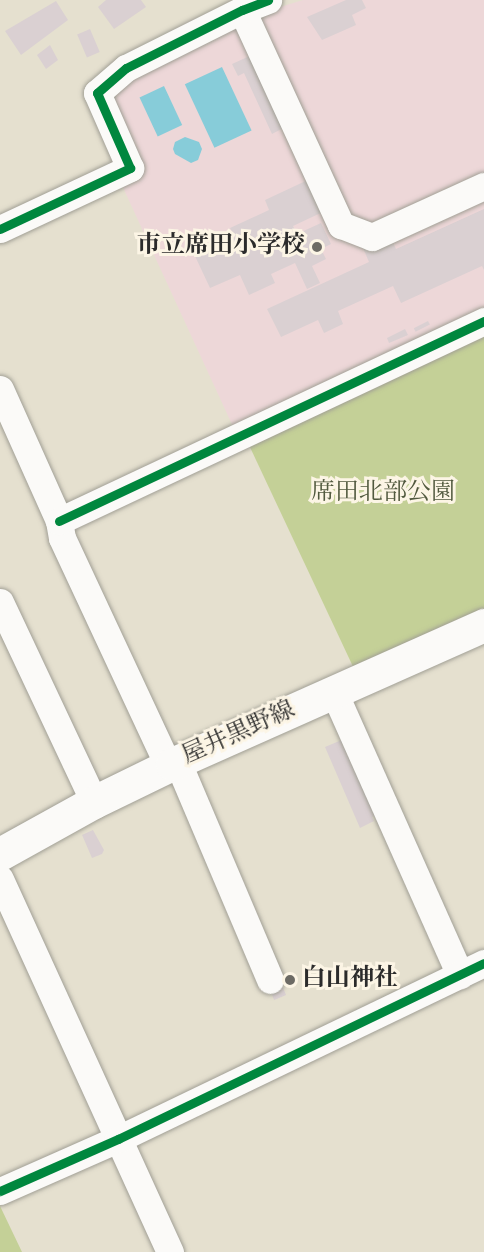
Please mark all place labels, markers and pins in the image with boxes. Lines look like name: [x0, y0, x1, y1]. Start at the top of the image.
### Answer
place label: 市立席田小学校: [137, 233, 305, 261]
marker: 市立席田小学校: [310, 240, 324, 254]
place label: 白山神社: [302, 966, 398, 994]
marker: 白山神社: [283, 973, 297, 987]

